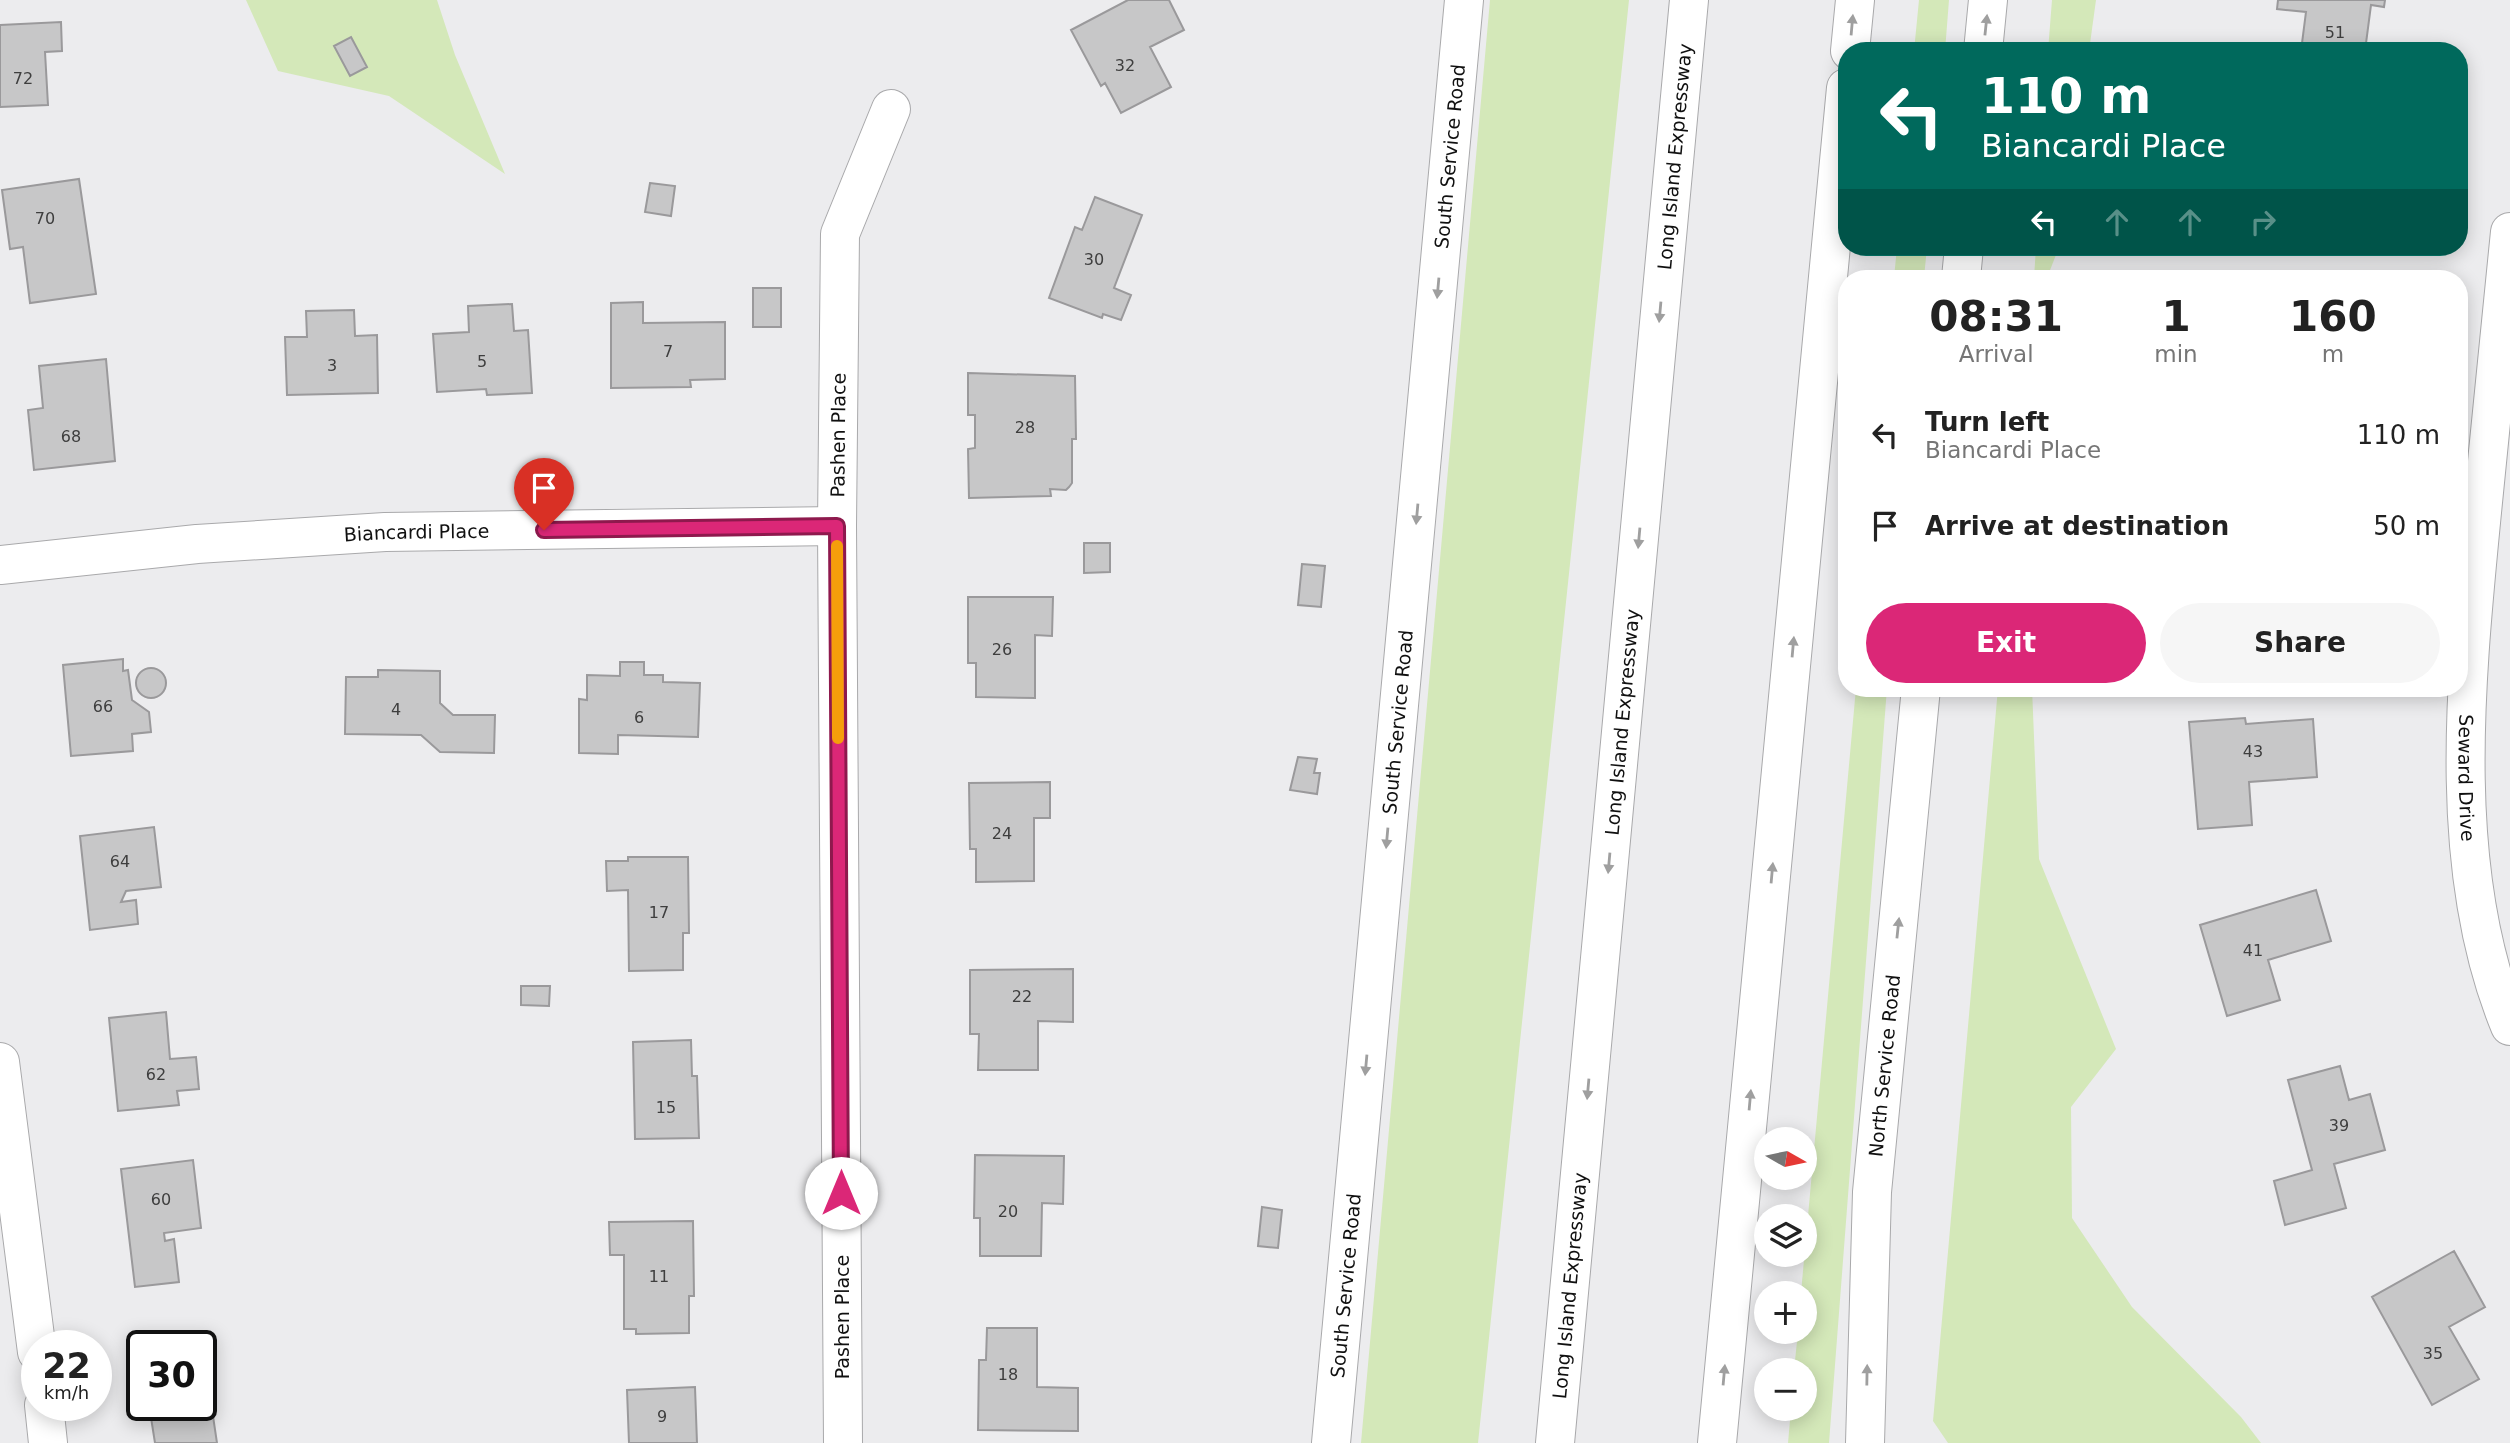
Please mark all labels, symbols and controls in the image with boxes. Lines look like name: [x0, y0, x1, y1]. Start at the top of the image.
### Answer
one-way arrow: [1847, 14, 1858, 36]
one-way arrow: [1981, 14, 1992, 36]
house number: 51: [2325, 23, 2345, 42]
street label: Long Island Expressway: [1653, 42, 1696, 271]
house number: 32: [1115, 56, 1135, 75]
street label: South Service Road: [1430, 63, 1469, 250]
text: 110 m: [1981, 68, 2151, 125]
house number: 72: [13, 69, 33, 88]
icon: left: [1866, 70, 1957, 161]
text: Biancardi Place: [1981, 127, 2226, 165]
icon: left: [2025, 203, 2063, 241]
icon: ahead: [2098, 203, 2136, 241]
icon: ahead: [2171, 203, 2209, 241]
icon: right: [2244, 203, 2282, 241]
house number: 70: [35, 209, 55, 228]
house number: 30: [1084, 250, 1104, 269]
one-way arrow: [1433, 277, 1444, 299]
text: 08:31: [1929, 292, 2063, 341]
text: 1: [2161, 292, 2191, 341]
text: 160: [2289, 292, 2377, 341]
one-way arrow: [1654, 301, 1665, 323]
text: Arrival: [1959, 341, 2034, 367]
text: min: [2154, 341, 2198, 367]
text: m: [2322, 341, 2344, 367]
house number: 7: [663, 342, 673, 361]
house number: 5: [477, 352, 487, 371]
house number: 3: [327, 356, 337, 375]
street label: Pashen Place: [826, 373, 850, 497]
text: Turn left: [1925, 407, 2049, 437]
icon: left: [1866, 416, 1904, 454]
house number: 28: [1015, 418, 1035, 437]
text: 110 m: [2357, 420, 2440, 450]
house number: 68: [61, 427, 81, 446]
text: Biancardi Place: [1925, 437, 2101, 463]
pin: [514, 458, 574, 530]
icon: arrive: [525, 469, 563, 507]
one-way arrow: [1411, 503, 1422, 525]
icon: arrive: [1866, 507, 1904, 545]
text: Arrive at destination: [1925, 511, 2229, 541]
text: 50 m: [2373, 511, 2440, 541]
street label: Biancardi Place: [343, 520, 489, 546]
one-way arrow: [1633, 528, 1644, 550]
button: Exit: [1866, 603, 2146, 683]
button: Share: [2160, 603, 2440, 683]
street label: Long Island Expressway: [1600, 608, 1643, 836]
street label: South Service Road: [1378, 629, 1417, 815]
one-way arrow: [1788, 636, 1799, 658]
house number: 26: [992, 640, 1012, 659]
house number: 66: [93, 697, 113, 716]
house number: 4: [391, 700, 401, 719]
house number: 6: [634, 708, 644, 727]
street label: Seward Drive: [2455, 714, 2480, 842]
house number: 43: [2243, 742, 2263, 761]
house number: 24: [992, 824, 1012, 843]
one-way arrow: [1381, 827, 1392, 849]
house number: 64: [110, 852, 130, 871]
one-way arrow: [1603, 852, 1614, 874]
one-way arrow: [1766, 862, 1777, 884]
house number: 17: [649, 903, 669, 922]
one-way arrow: [1892, 917, 1903, 939]
house number: 41: [2243, 941, 2263, 960]
street label: North Service Road: [1864, 973, 1904, 1158]
house number: 22: [1012, 987, 1032, 1006]
one-way arrow: [1360, 1054, 1371, 1076]
house number: 62: [146, 1065, 166, 1084]
one-way arrow: [1582, 1078, 1593, 1100]
one-way arrow: [1745, 1089, 1756, 1111]
house number: 15: [656, 1098, 676, 1117]
house number: 39: [2329, 1116, 2349, 1135]
north arrow: [1754, 1127, 1816, 1190]
map controls: [1754, 1127, 1817, 1421]
position arrow: [804, 1156, 878, 1230]
street label: Long Island Expressway: [1548, 1171, 1591, 1400]
house number: 60: [151, 1190, 171, 1209]
street label: South Service Road: [1326, 1192, 1365, 1379]
house number: 20: [998, 1202, 1018, 1221]
button: layers: [1754, 1204, 1817, 1267]
street label: Pashen Place: [831, 1255, 853, 1379]
house number: 11: [649, 1267, 669, 1286]
button: +: [1754, 1281, 1817, 1344]
speed limit sign: 30: [126, 1330, 217, 1421]
house number: 35: [2423, 1344, 2443, 1363]
text: 22: [42, 1346, 91, 1386]
button: −: [1754, 1358, 1817, 1421]
one-way arrow: [1719, 1364, 1730, 1386]
one-way arrow: [1861, 1364, 1873, 1386]
house number: 18: [998, 1365, 1018, 1384]
text: km/h: [44, 1382, 89, 1403]
house number: 9: [657, 1407, 667, 1426]

